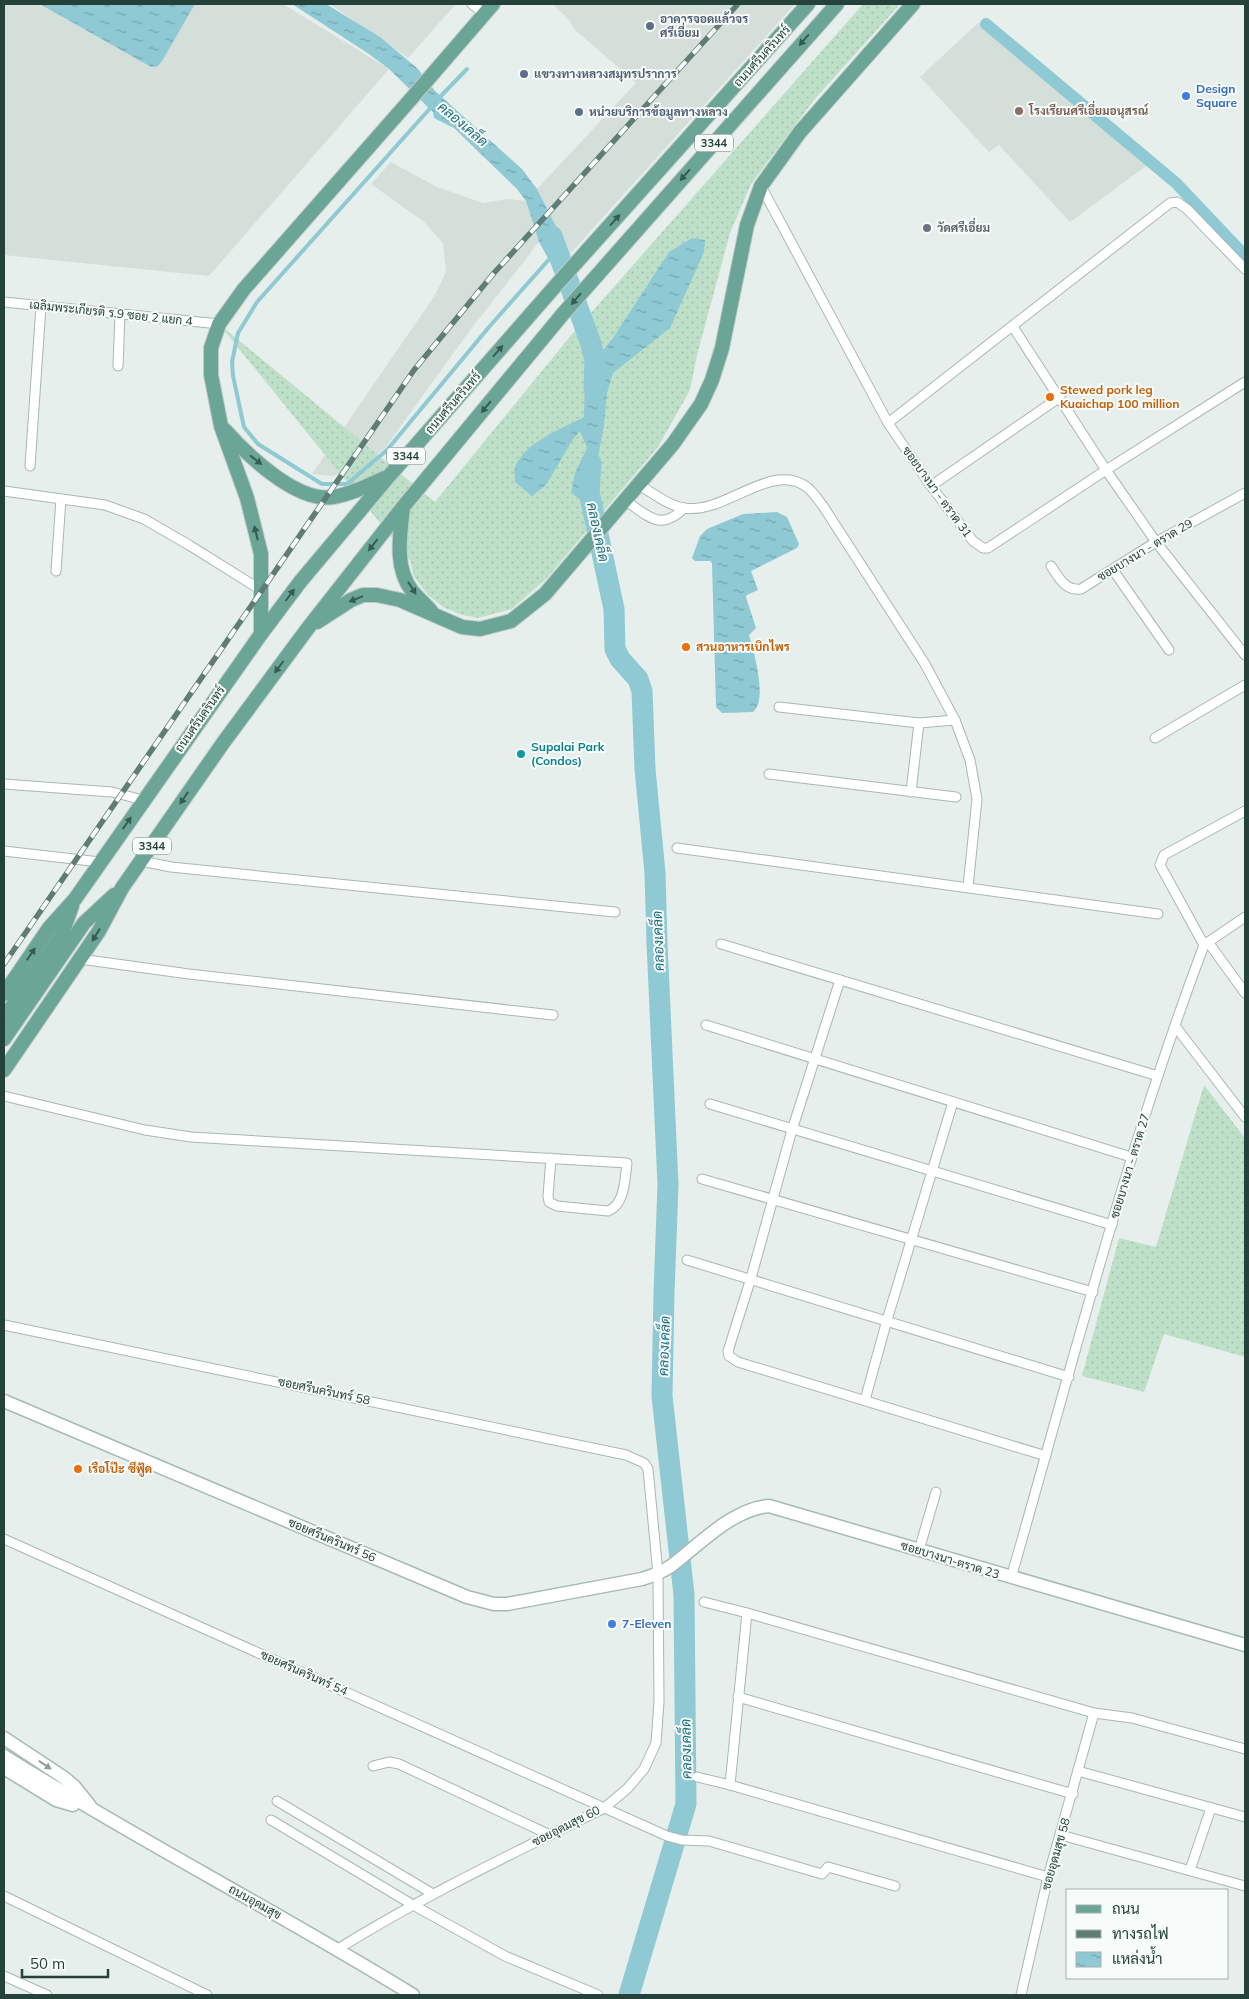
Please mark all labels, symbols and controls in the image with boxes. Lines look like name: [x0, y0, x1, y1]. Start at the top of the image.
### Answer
place label: อาคารจอดแล้วจร ศรีเอี่ยม: [660, 11, 748, 40]
marker: อาคารจอดแล้วจร ศรีเอี่ยม: [644, 20, 656, 32]
street label: ถนนศรีนครินทร์: [730, 22, 793, 89]
one-way arrow: [799, 34, 810, 47]
place label: แขวงทางหลวงสมุทรปราการ: [534, 66, 677, 82]
marker: แขวงทางหลวงสมุทรปราการ: [518, 68, 530, 80]
place label: Design Square: [1196, 81, 1237, 110]
marker: Design Square: [1180, 90, 1192, 102]
water label: คลองเคล็ด: [434, 98, 492, 150]
place label: โรงเรียนศรีเอี่ยมอนุสรณ์: [1028, 100, 1149, 119]
place label: หน่วยบริการข้อมูลทางหลวง: [589, 104, 728, 120]
marker: โรงเรียนศรีเอี่ยมอนุสรณ์: [1013, 105, 1025, 117]
marker: หน่วยบริการข้อมูลทางหลวง: [573, 106, 585, 118]
road number: 3344: [695, 134, 733, 152]
one-way arrow: [680, 169, 691, 182]
one-way arrow: [609, 215, 621, 227]
place label: วัดศรีเอี่ยม: [937, 217, 990, 235]
marker: วัดศรีเอี่ยม: [921, 222, 933, 234]
one-way arrow: [571, 292, 582, 305]
street label: เฉลิมพระเกียรติ ร.9 ซอย 2 แยก 4: [29, 296, 193, 329]
one-way arrow: [492, 346, 504, 358]
street label: ถนนศรีนครินทร์: [422, 368, 484, 437]
place label: Stewed pork leg Kuaichap 100 million: [1060, 382, 1180, 411]
marker: Stewed pork leg Kuaichap 100 million: [1044, 391, 1056, 403]
one-way arrow: [481, 400, 492, 413]
street label: ซอยบางนา - ตราด 31: [899, 443, 975, 540]
road number: 3344: [387, 448, 425, 464]
one-way arrow: [249, 455, 263, 465]
water label: คลองเคล็ด: [583, 501, 613, 563]
street label: ซอยบางนา - ตราด 29: [1094, 515, 1195, 584]
one-way arrow: [252, 526, 260, 541]
one-way arrow: [367, 538, 378, 551]
one-way arrow: [407, 581, 416, 594]
one-way arrow: [285, 589, 296, 602]
one-way arrow: [349, 595, 363, 603]
place label: สวนอาหารเบิกไพร: [696, 639, 790, 654]
marker: สวนอาหารเบิกไพร: [680, 641, 692, 653]
one-way arrow: [274, 660, 284, 674]
street label: ถนนศรีนครินทร์: [171, 683, 228, 755]
place label: Supalai Park (Condos): [531, 739, 605, 768]
marker: Supalai Park (Condos): [515, 748, 527, 760]
one-way arrow: [179, 792, 189, 805]
one-way arrow: [122, 816, 132, 830]
road number: 3344: [133, 838, 171, 854]
water label: คลองเคล็ด: [648, 911, 668, 971]
one-way arrow: [91, 928, 101, 942]
one-way arrow: [26, 947, 36, 961]
street label: ซอยบางนา - ตราด 27: [1106, 1112, 1153, 1220]
water label: คลองเคล็ด: [654, 1316, 674, 1376]
street label: ซอยศรีนครินทร์ 58: [277, 1373, 372, 1408]
place label: เรือโป๊ะ ซีฟู้ด: [88, 1461, 152, 1477]
marker: เรือโป๊ะ ซีฟู้ด: [72, 1463, 84, 1475]
street label: ซอยศรีนครินทร์ 56: [286, 1514, 378, 1565]
street label: ซอยบางนา-ตราด 23: [899, 1537, 1001, 1582]
place label: 7-Eleven: [622, 1616, 671, 1631]
marker: 7-Eleven: [606, 1618, 618, 1630]
street label: ซอยศรีนครินทร์ 54: [258, 1647, 350, 1698]
water label: คลองเคล็ด: [676, 1719, 696, 1779]
one-way arrow: [38, 1760, 52, 1770]
street label: ซอยอุดมสุข 60: [529, 1802, 603, 1851]
street label: ซอยอุดมสุข 58: [1038, 1816, 1075, 1892]
street label: ถนนอุดมสุข: [225, 1881, 284, 1924]
legend: [1066, 1889, 1229, 1979]
text: ถนน: [1112, 1899, 1140, 1918]
text: ทางรถไฟ: [1112, 1924, 1169, 1943]
scale bar: [22, 1946, 109, 1978]
text: แหล่งน้ำ: [1112, 1946, 1163, 1968]
text: 50 m: [30, 1954, 65, 1973]

